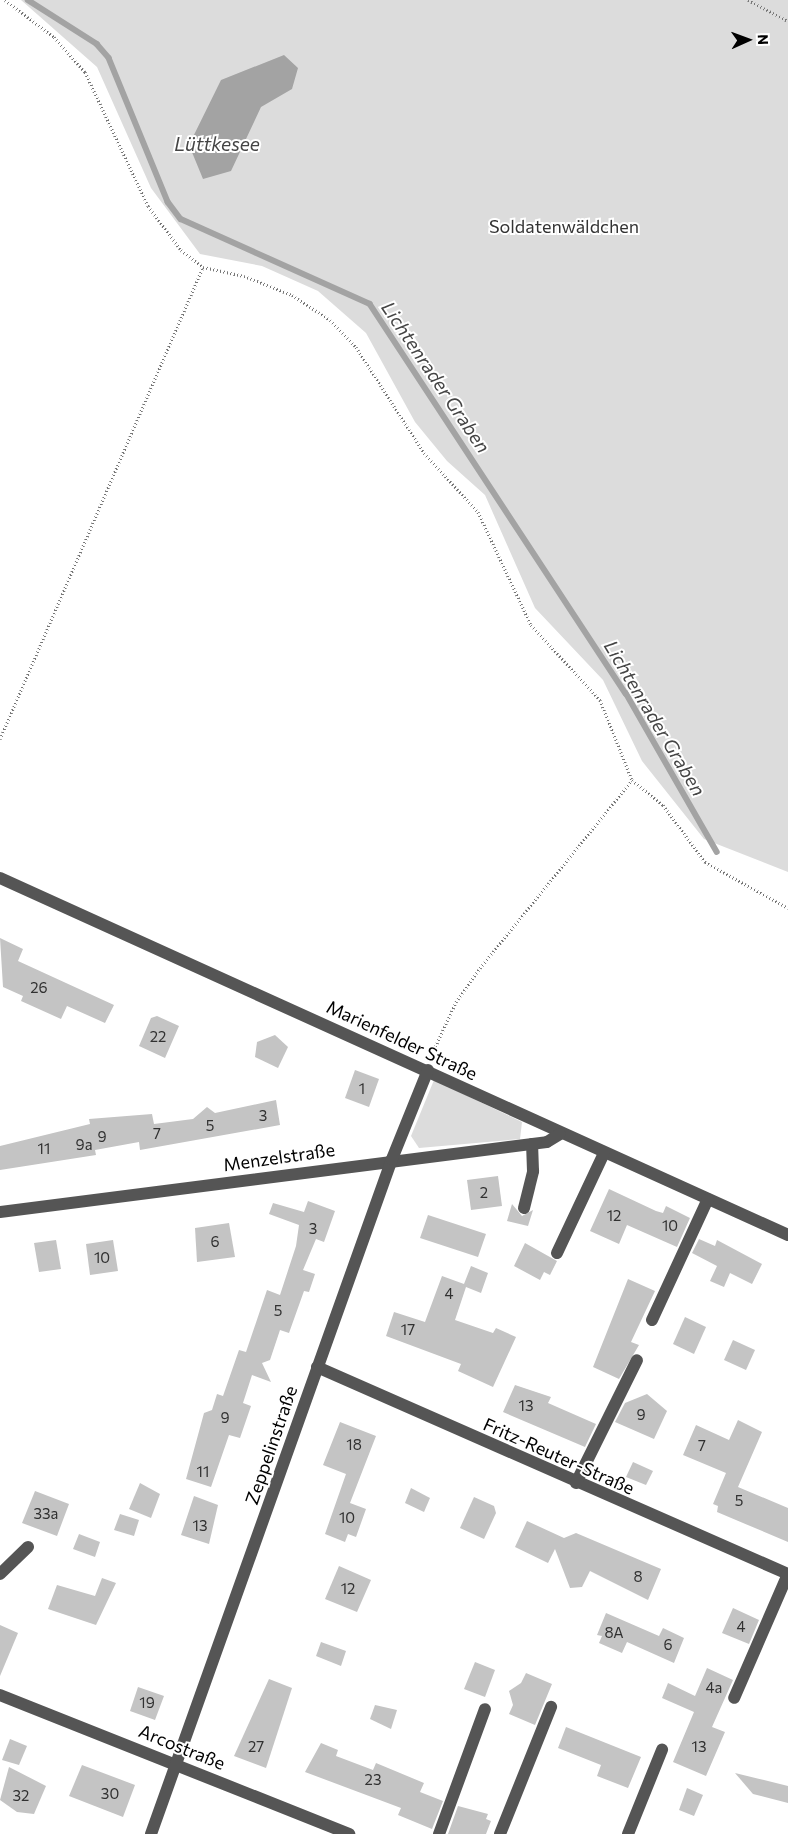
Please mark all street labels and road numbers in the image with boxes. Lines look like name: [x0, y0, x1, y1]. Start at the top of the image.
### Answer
street label: Marienfelder Straße: [323, 996, 481, 1084]
street label: Menzelstraße: [222, 1138, 336, 1176]
street label: Zeppelinstraße: [241, 1383, 301, 1507]
street label: Fritz-Reuter-Straße: [480, 1413, 638, 1499]
street label: Arcostraße: [136, 1720, 228, 1774]

